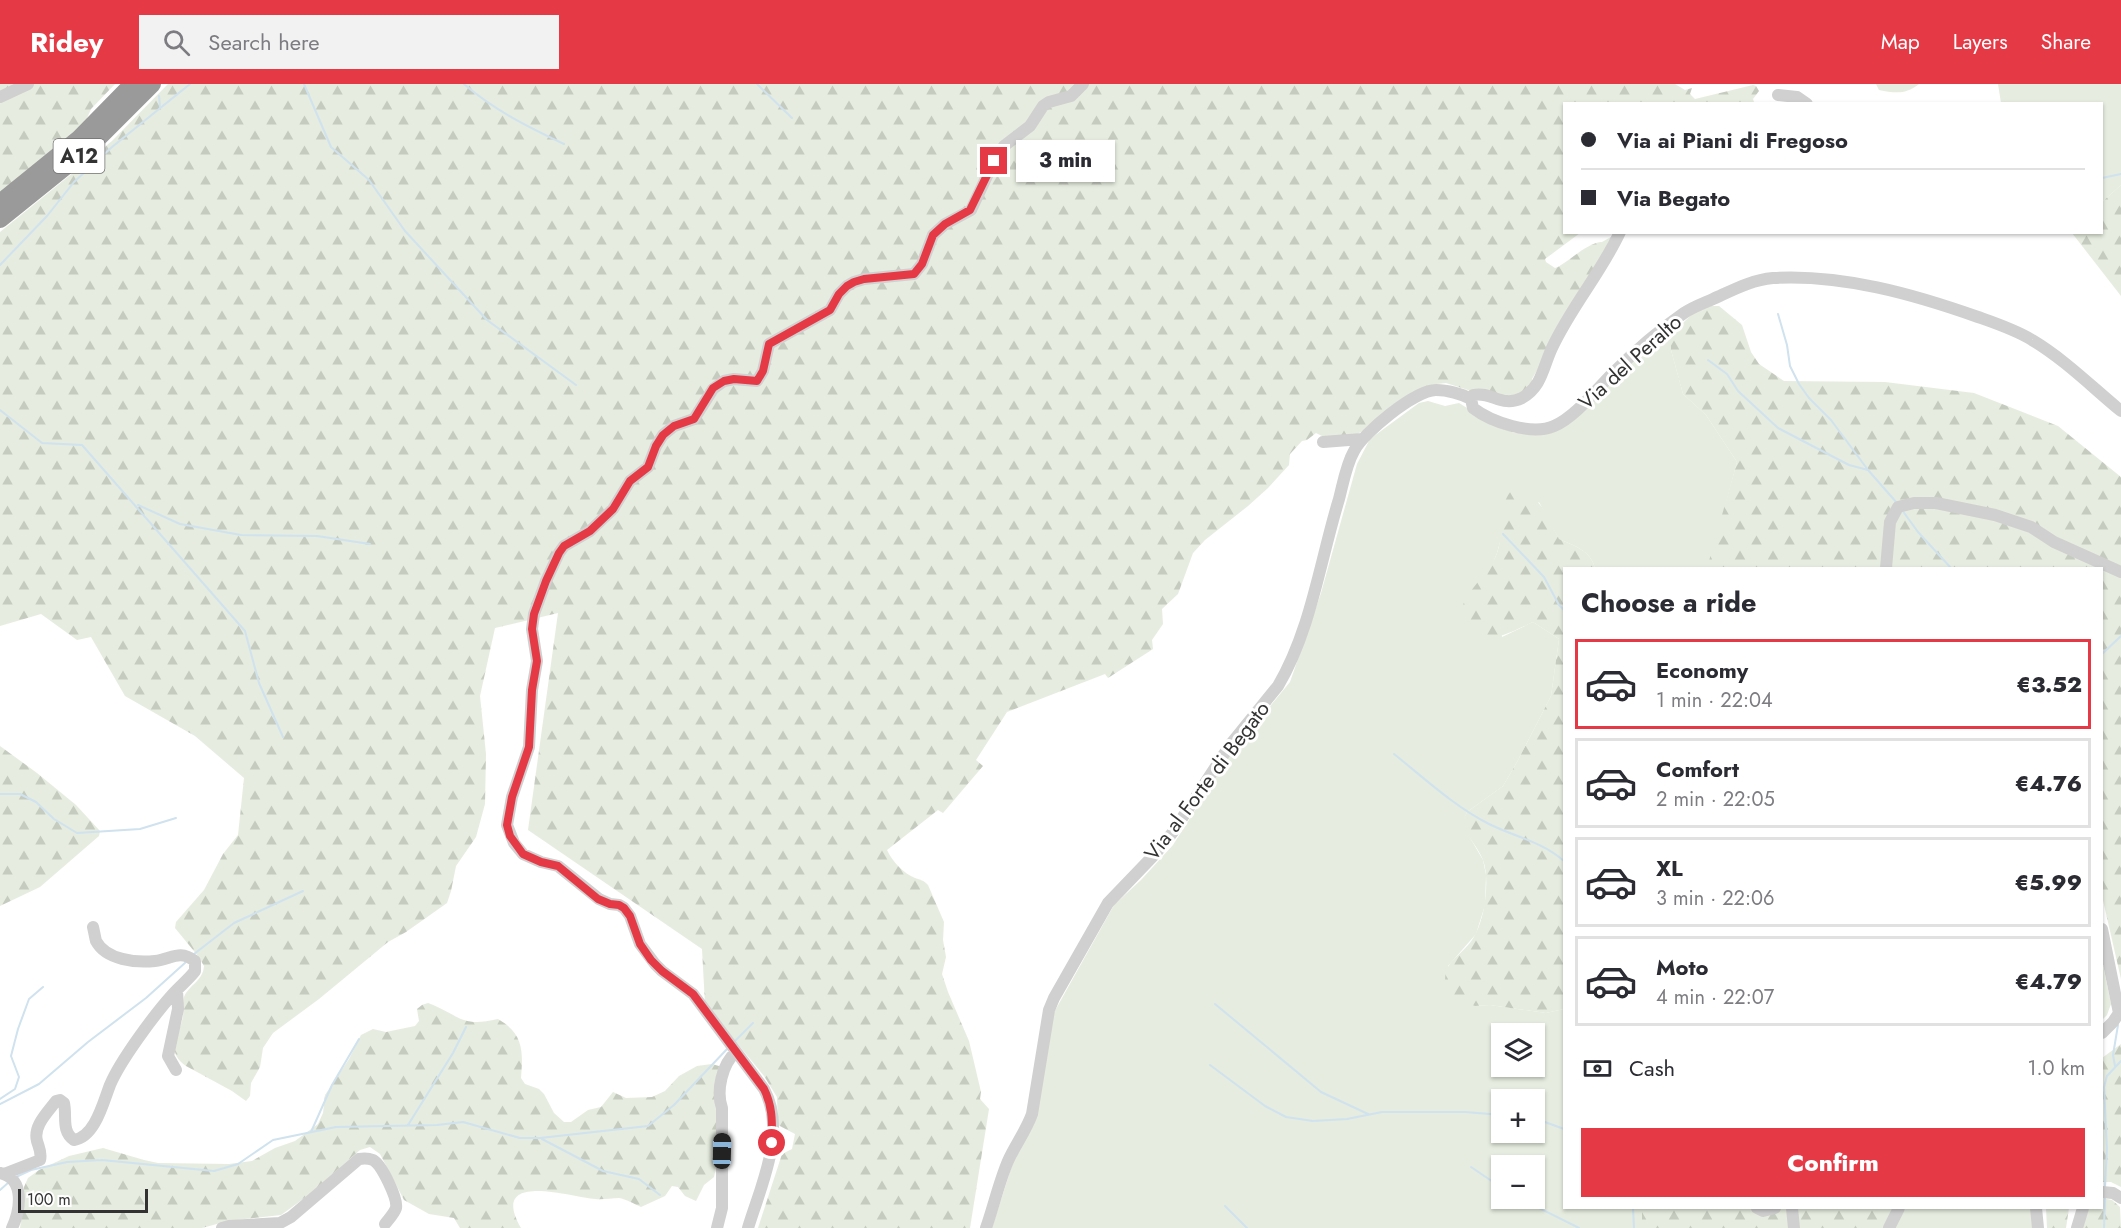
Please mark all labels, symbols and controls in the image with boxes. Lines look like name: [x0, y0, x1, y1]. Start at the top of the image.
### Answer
search box: [139, 15, 559, 69]
text: Ridey: [30, 22, 103, 63]
icon: search: [160, 26, 193, 59]
text: Search here: [208, 26, 320, 58]
text: Map: [1881, 27, 1920, 57]
text: Layers: [1953, 27, 2008, 57]
text: Share: [2041, 27, 2091, 57]
text: Via ai Piani di Fregoso: [1617, 124, 1848, 156]
road number: A12: [54, 139, 104, 173]
callout: 3 min: [1015, 140, 1114, 182]
text: 3 min: [1039, 146, 1092, 175]
route end: [980, 147, 1007, 174]
text: Via Begato: [1617, 182, 1730, 214]
street label: Via del Peralto: [1572, 307, 1688, 417]
text: Choose a ride: [1581, 583, 1756, 622]
text: Economy: [1656, 654, 1748, 686]
icon: car: [1584, 657, 1638, 711]
text: €3.52: [2016, 668, 2082, 700]
text: 1 min · 22:04: [1656, 686, 1773, 715]
street label: Via al Forte di Begato: [1137, 695, 1277, 867]
text: Comfort: [1656, 753, 1739, 785]
icon: car: [1584, 756, 1638, 810]
text: €4.76: [2015, 767, 2082, 799]
text: 2 min · 22:05: [1656, 785, 1775, 814]
text: XL: [1656, 852, 1683, 884]
icon: car: [1584, 855, 1638, 909]
text: €5.99: [2014, 866, 2082, 898]
text: 3 min · 22:06: [1656, 884, 1775, 913]
text: Moto: [1656, 951, 1709, 983]
icon: car: [1584, 954, 1638, 1008]
text: €4.79: [2015, 965, 2082, 997]
text: 4 min · 22:07: [1656, 983, 1774, 1012]
map controls: [1491, 1023, 1545, 1209]
button: layers: [1491, 1023, 1545, 1077]
icon: cash: [1581, 1052, 1614, 1085]
text: Cash: [1629, 1052, 1675, 1084]
text: 1.0 km: [2028, 1054, 2085, 1083]
button: +: [1491, 1089, 1545, 1143]
button: Confirm: [1581, 1128, 2085, 1197]
route start: [758, 1129, 785, 1156]
car: [713, 1133, 731, 1169]
button: −: [1491, 1155, 1545, 1209]
scale bar: [18, 1186, 148, 1214]
text: 100 m: [27, 1188, 71, 1211]

